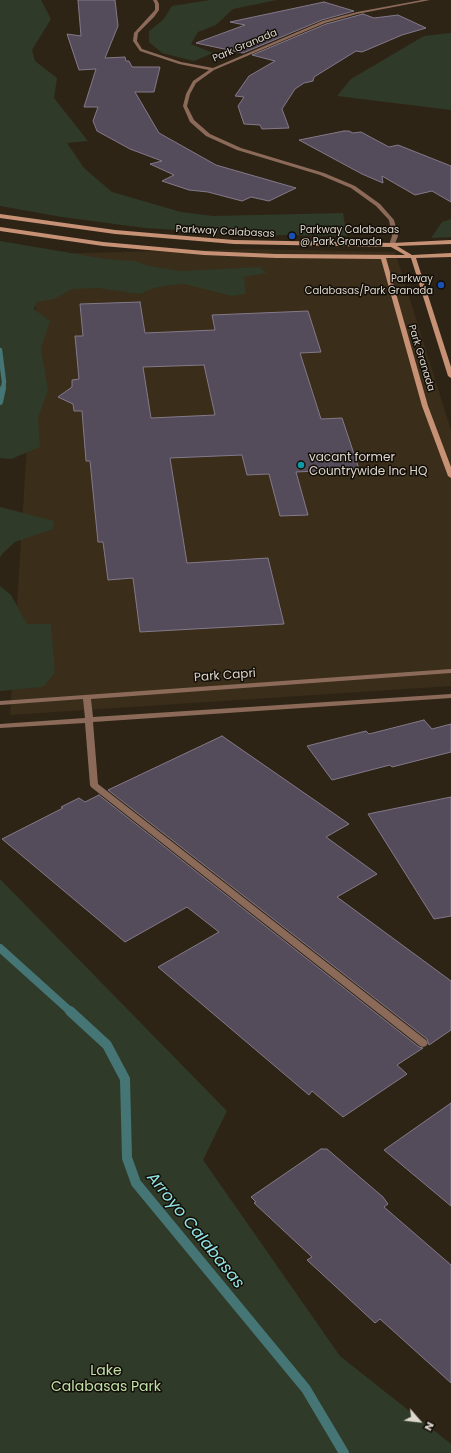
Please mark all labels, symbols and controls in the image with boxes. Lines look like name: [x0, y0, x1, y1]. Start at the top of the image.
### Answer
street label: Park Granada: [211, 27, 279, 65]
street label: Parkway Calabasas: [175, 223, 275, 241]
place label: Parkway Calabasas @ Park Granada: [300, 224, 399, 248]
marker: Parkway Calabasas @ Park Granada: [287, 231, 297, 241]
place label: Parkway Calabasas/Park Granada: [305, 273, 433, 296]
marker: Parkway Calabasas/Park Granada: [436, 280, 446, 290]
street label: Park Granada: [405, 323, 437, 393]
place label: vacant former Countrywide Inc HQ: [309, 451, 427, 479]
marker: vacant former Countrywide Inc HQ: [296, 460, 306, 470]
street label: Park Capri: [194, 667, 256, 685]
water label: Arroyo Calabasas: [142, 1169, 248, 1293]
park label: Lake Calabasas Park: [51, 1363, 161, 1396]
north arrow: [399, 1401, 439, 1441]
text: N: [421, 1419, 439, 1434]

